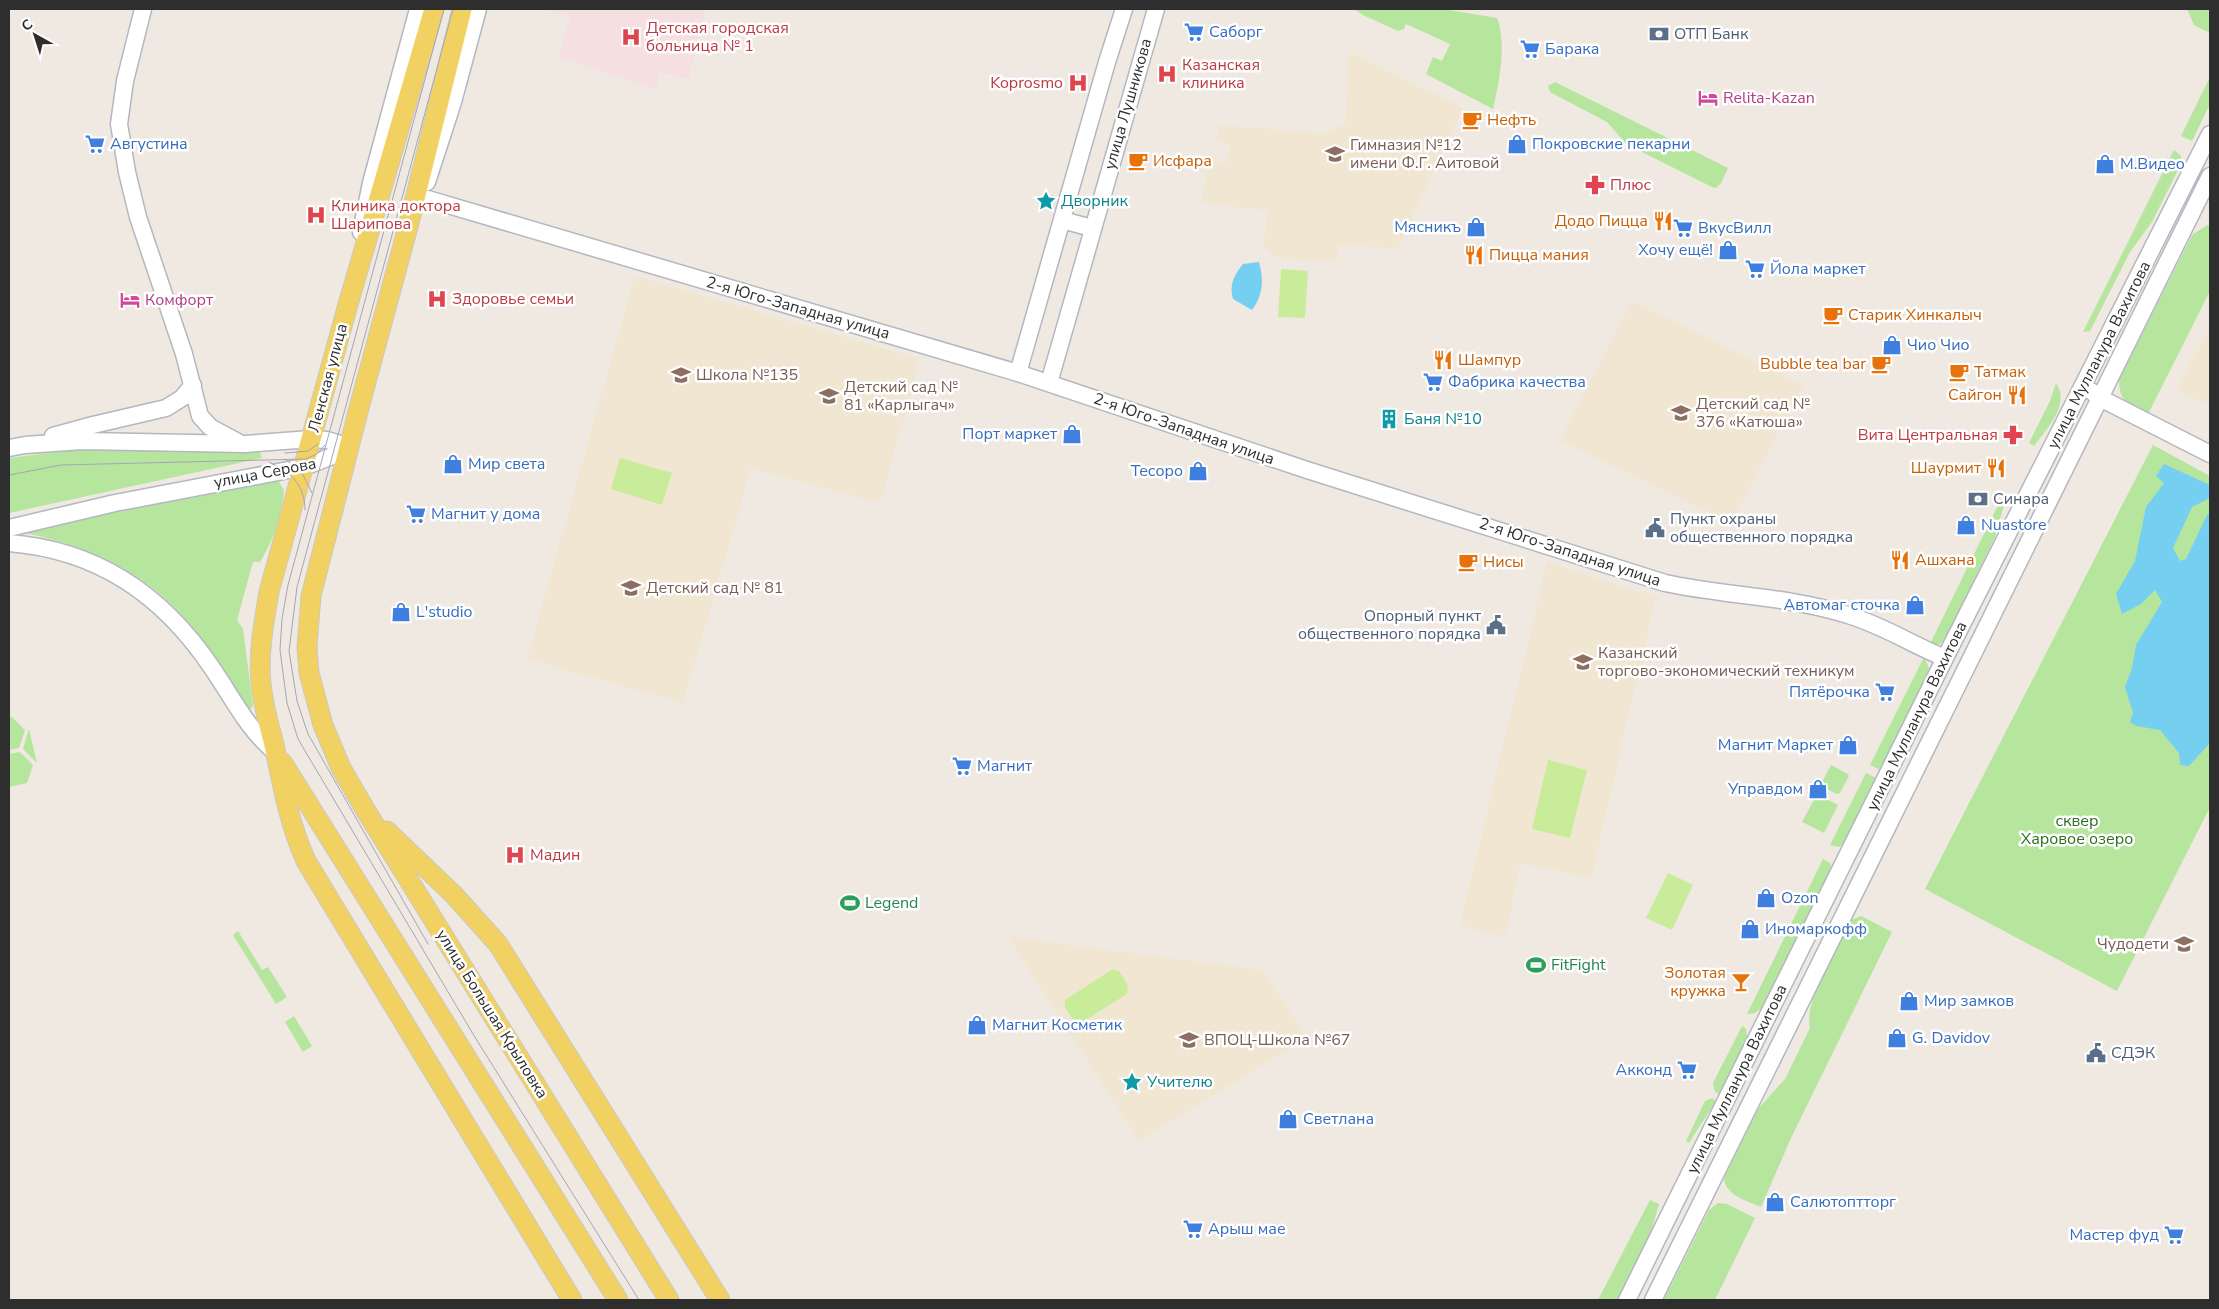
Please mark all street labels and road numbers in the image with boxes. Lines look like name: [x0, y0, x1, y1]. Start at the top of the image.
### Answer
street label: улица Лушникова: [1099, 36, 1157, 172]
street label: улица Мулланура Вахитова: [2042, 257, 2156, 453]
street label: 2-я Юго-Западная улица: [704, 271, 892, 345]
street label: Ленская улица: [303, 321, 353, 435]
street label: 2-я Юго-Западная улица: [1091, 388, 1277, 470]
street label: улица Серова: [212, 452, 318, 494]
street label: 2-я Юго-Западная улица: [1476, 512, 1664, 592]
street label: улица Мулланура Вахитова: [1861, 618, 1973, 814]
street label: улица Большая Крыловка: [431, 925, 553, 1103]
street label: улица Мулланура Вахитова: [1681, 981, 1793, 1177]

